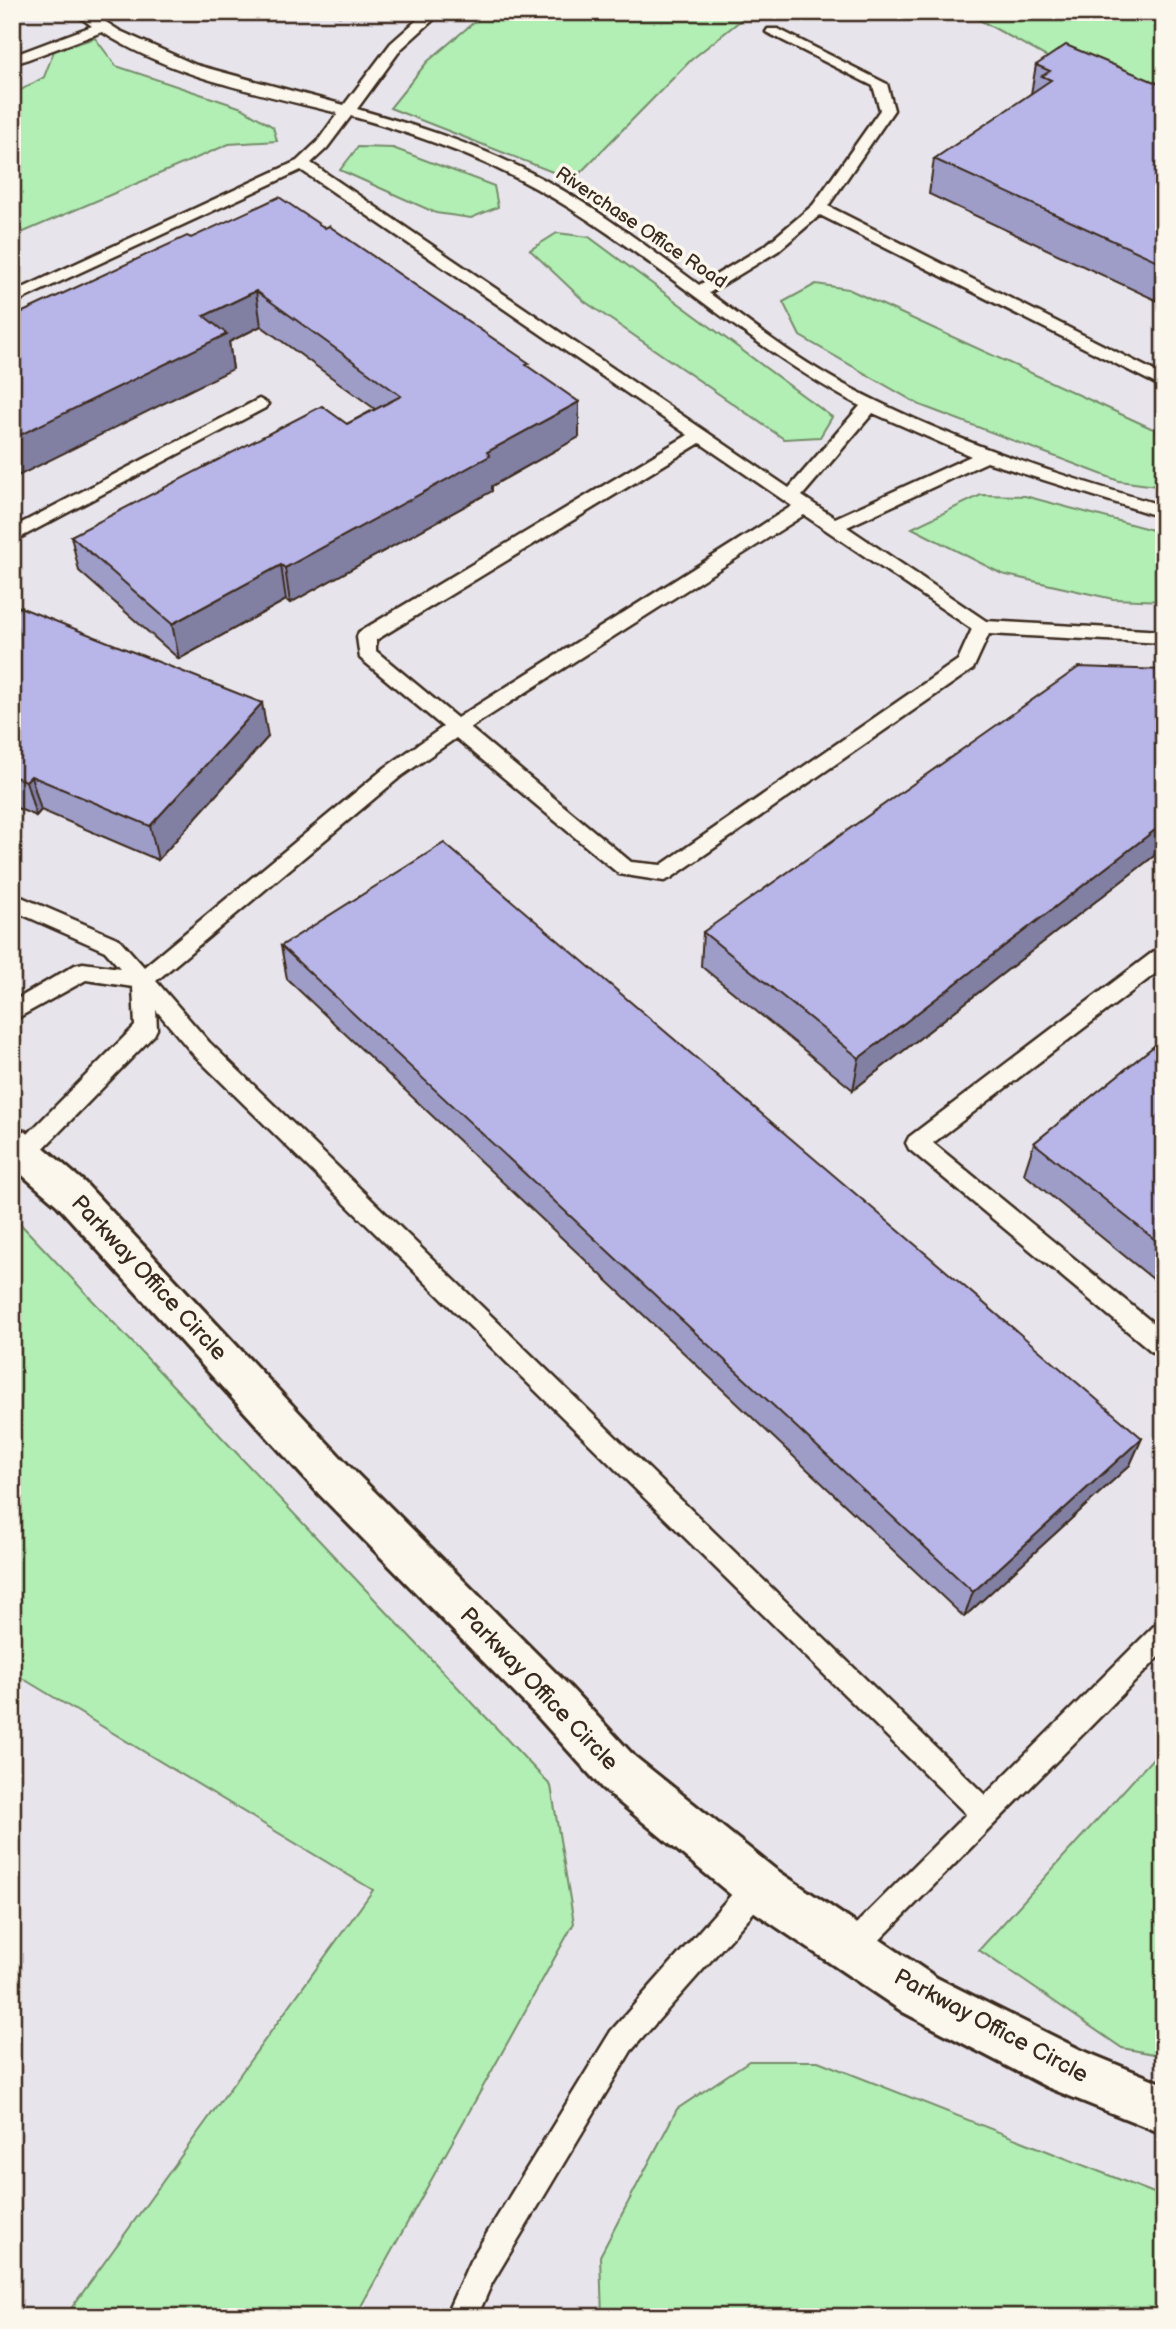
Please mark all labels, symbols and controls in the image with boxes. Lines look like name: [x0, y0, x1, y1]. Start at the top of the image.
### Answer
street label: Riverchase Office Road: [551, 162, 731, 294]
street label: Parkway Office Circle: [65, 1189, 233, 1367]
street label: Parkway Office Circle: [454, 1602, 624, 1776]
street label: Parkway Office Circle: [889, 1963, 1093, 2089]

